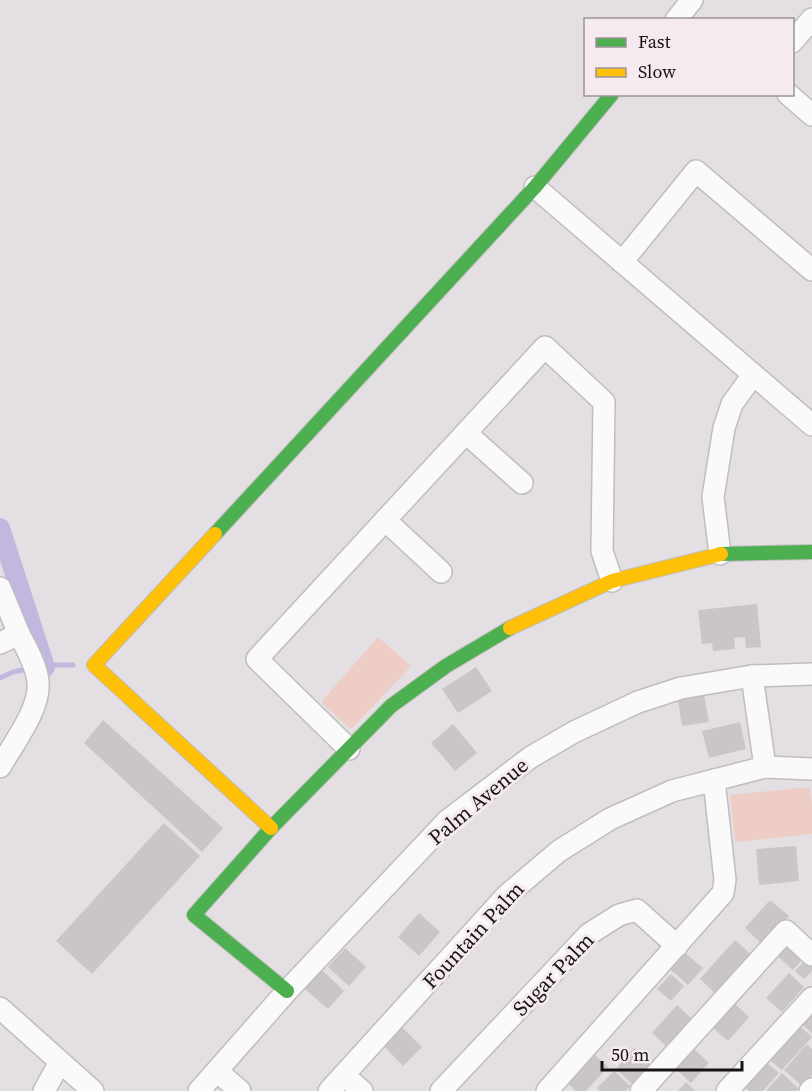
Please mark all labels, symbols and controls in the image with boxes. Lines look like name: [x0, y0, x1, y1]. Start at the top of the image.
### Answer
legend: [584, 18, 794, 96]
text: Fast: [638, 29, 671, 54]
text: Slow: [638, 59, 676, 84]
street label: Palm Avenue: [422, 751, 534, 851]
street label: Fountain Palm: [416, 875, 530, 995]
street label: Sugar Palm: [506, 926, 600, 1022]
scale bar: [602, 1034, 742, 1072]
text: 50 m: [611, 1042, 649, 1067]

